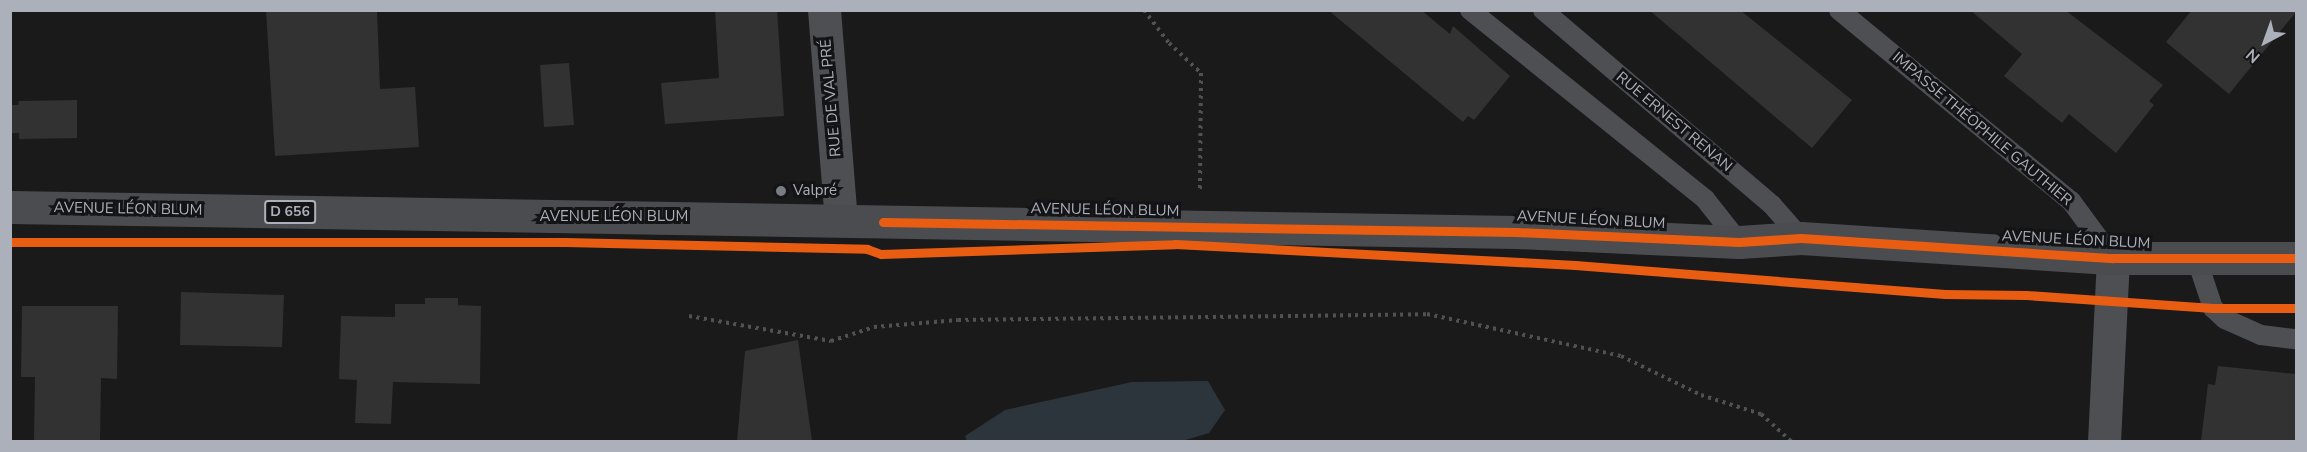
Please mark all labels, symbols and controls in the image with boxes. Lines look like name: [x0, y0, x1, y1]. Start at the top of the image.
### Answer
north arrow: [2235, 12, 2295, 72]
street label: RUE DE VAL PRÉ: [817, 38, 845, 158]
text: N: [2241, 43, 2265, 68]
street label: IMPASSE THÉOPHILE GAUTHIER: [1889, 49, 2075, 209]
street label: RUE ERNEST RENAN: [1612, 68, 1736, 176]
place label: Valpré: [793, 182, 837, 200]
marker: Valpré: [774, 184, 788, 198]
street label: AVENUE LÉON BLUM: [53, 199, 203, 219]
street label: AVENUE LÉON BLUM: [1030, 200, 1180, 220]
road number: D 656: [263, 201, 317, 223]
street label: AVENUE LÉON BLUM: [1516, 207, 1666, 233]
street label: AVENUE LÉON BLUM: [540, 208, 688, 226]
street label: AVENUE LÉON BLUM: [2001, 227, 2151, 253]

